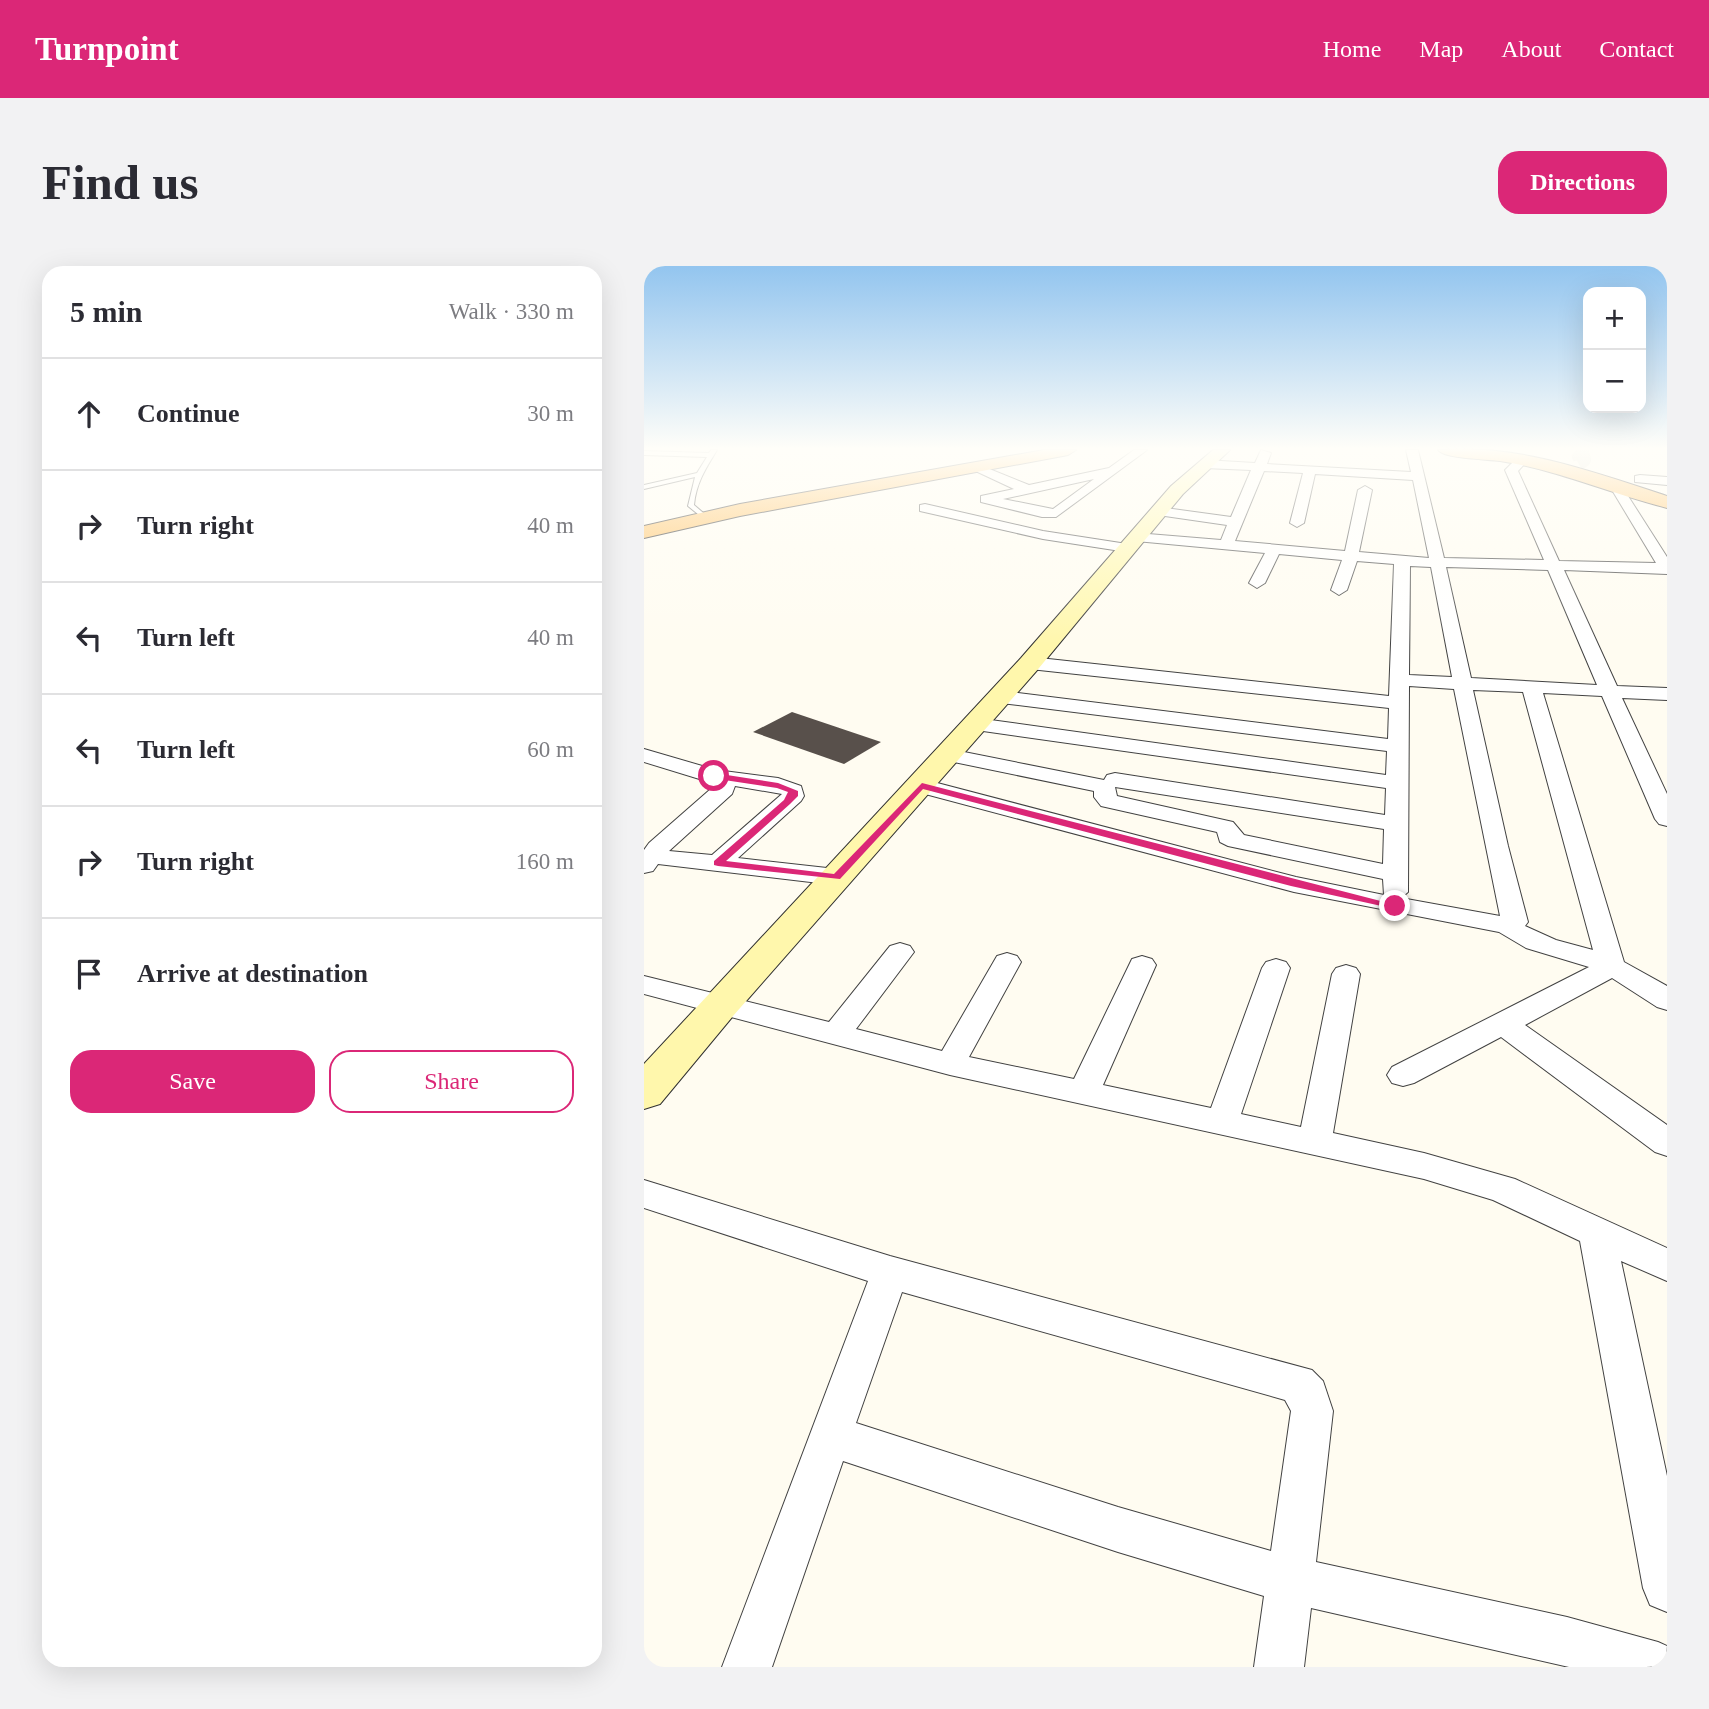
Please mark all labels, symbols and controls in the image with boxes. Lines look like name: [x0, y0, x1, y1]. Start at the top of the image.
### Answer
text: Turnpoint: [35, 31, 179, 67]
text: Home: [1323, 36, 1381, 62]
text: Map: [1419, 36, 1463, 62]
text: About: [1501, 36, 1561, 62]
text: Contact: [1599, 36, 1674, 62]
button: Directions: [1498, 151, 1667, 214]
text: Find us: [42, 155, 199, 210]
map controls: [1583, 287, 1646, 413]
button: +: [1583, 287, 1646, 350]
text: 5 min: [70, 295, 143, 328]
text: Walk · 330 m: [449, 299, 574, 324]
button: −: [1583, 350, 1646, 413]
icon: ahead: [70, 395, 108, 433]
text: Continue: [137, 399, 240, 428]
text: 30 m: [527, 401, 574, 426]
icon: right: [70, 507, 108, 545]
text: Turn right: [137, 511, 254, 540]
text: 40 m: [527, 513, 574, 538]
icon: left: [70, 619, 108, 657]
text: Turn left: [137, 623, 235, 652]
text: 40 m: [527, 625, 574, 650]
icon: left: [70, 731, 108, 769]
text: Turn left: [137, 735, 235, 764]
text: 60 m: [527, 737, 574, 762]
route start: [698, 760, 729, 791]
icon: right: [70, 843, 108, 881]
text: Turn right: [137, 847, 254, 876]
text: 160 m: [516, 849, 574, 874]
route end: [1379, 890, 1410, 921]
icon: arrive: [70, 955, 108, 993]
text: Arrive at destination: [137, 959, 368, 988]
button: Save: [70, 1050, 315, 1113]
button: Share: [329, 1050, 574, 1113]

